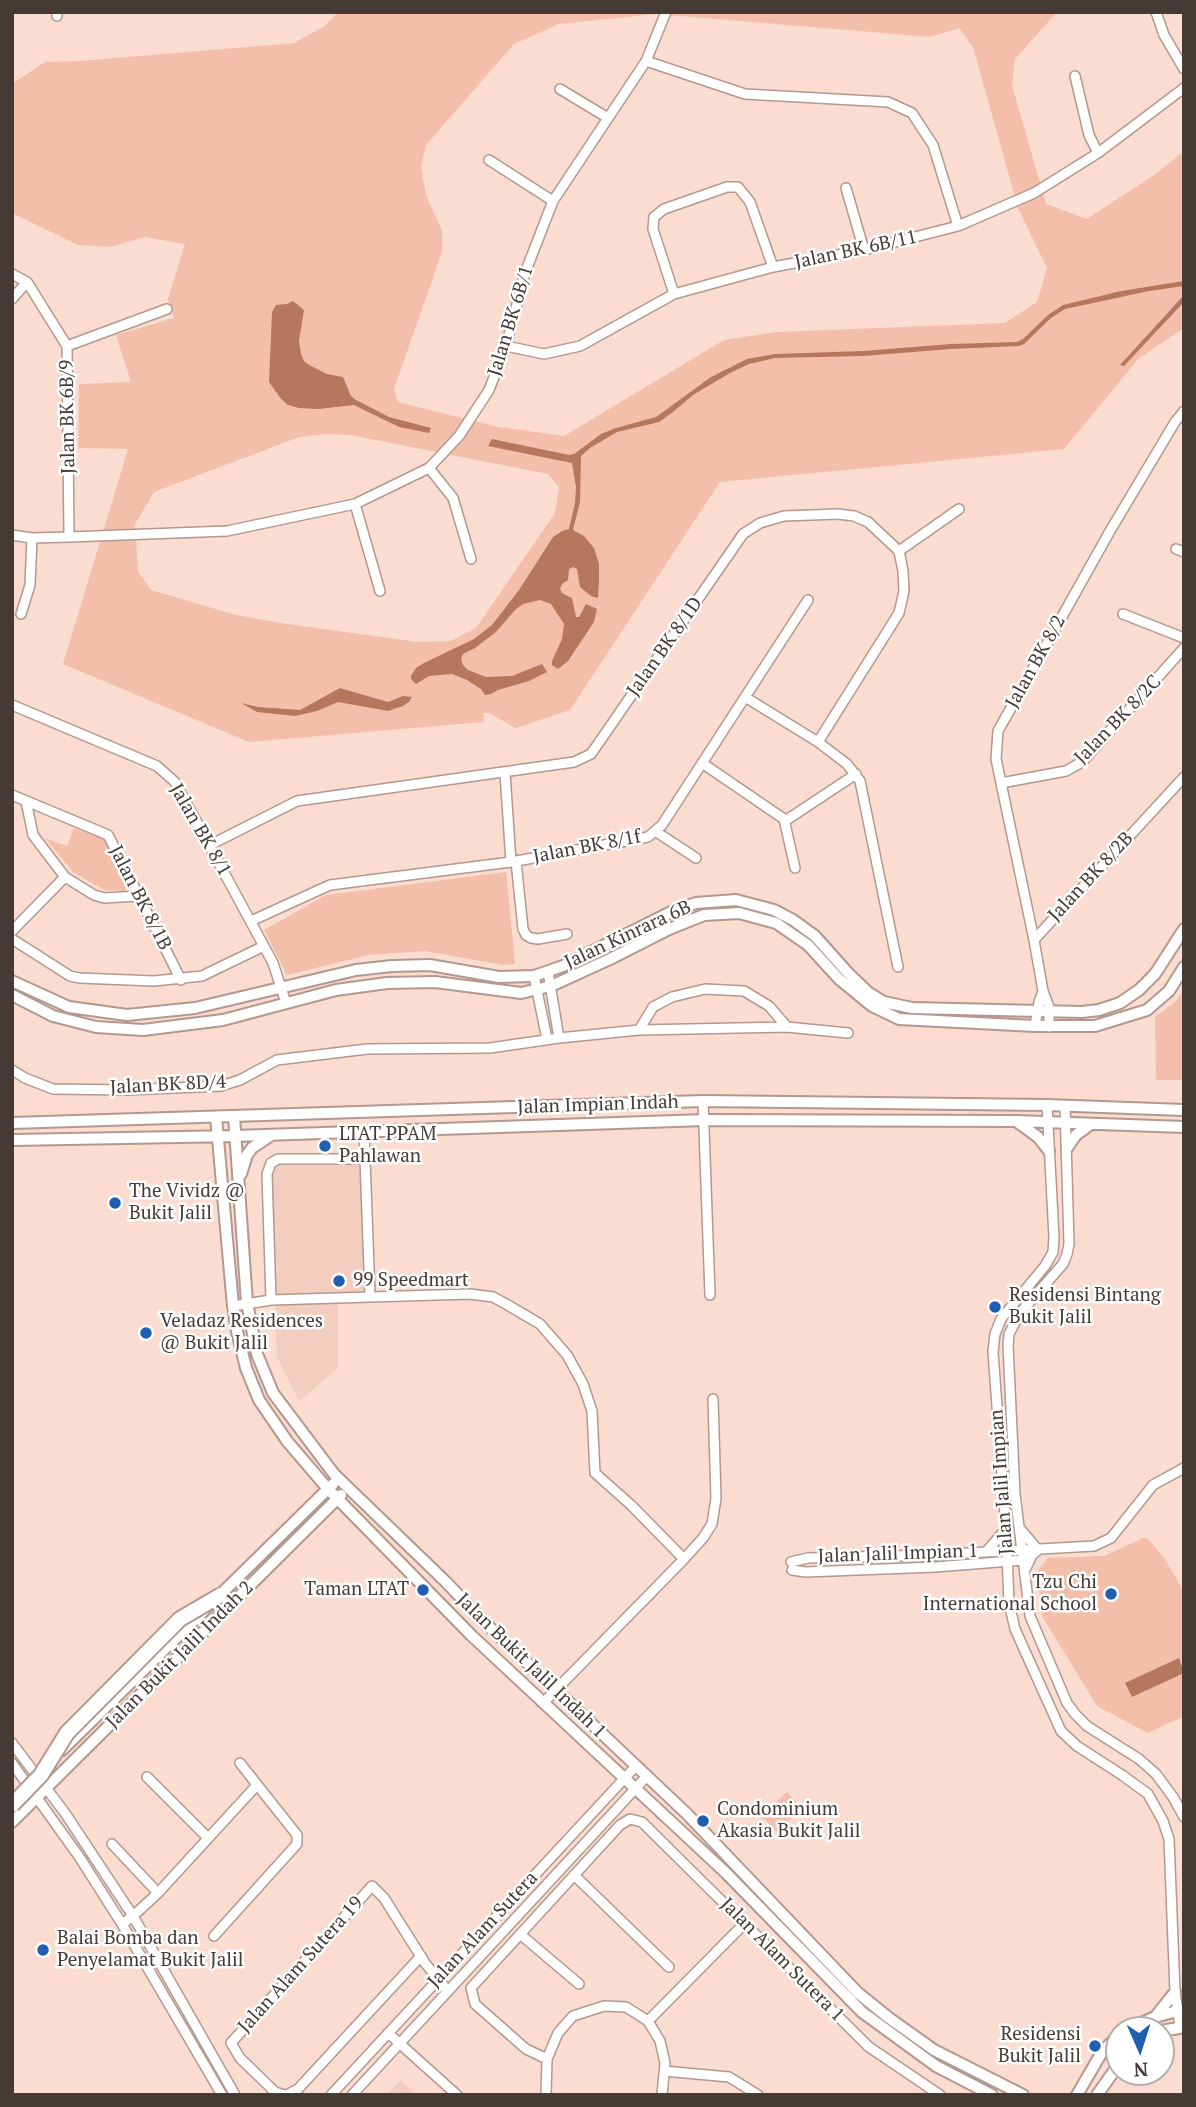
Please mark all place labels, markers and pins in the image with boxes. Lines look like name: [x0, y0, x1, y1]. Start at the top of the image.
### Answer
place label: LTAT PPAM Pahlawan: [339, 1124, 436, 1168]
marker: LTAT PPAM Pahlawan: [317, 1138, 333, 1154]
place label: The Vividz @ Bukit Jalil: [129, 1181, 245, 1225]
marker: The Vividz @ Bukit Jalil: [107, 1195, 123, 1211]
place label: 99 Speedmart: [353, 1270, 469, 1292]
marker: 99 Speedmart: [331, 1273, 347, 1289]
place label: Residensi Bintang Bukit Jalil: [1009, 1285, 1161, 1329]
marker: Residensi Bintang Bukit Jalil: [987, 1299, 1003, 1315]
place label: Veladaz Residences @ Bukit Jalil: [160, 1311, 323, 1355]
marker: Veladaz Residences @ Bukit Jalil: [138, 1325, 154, 1341]
place label: Tzu Chi International School: [923, 1572, 1097, 1616]
place label: Taman LTAT: [304, 1579, 409, 1601]
marker: Taman LTAT: [415, 1582, 431, 1598]
marker: Tzu Chi International School: [1103, 1586, 1119, 1602]
place label: Condominium Akasia Bukit Jalil: [717, 1799, 861, 1843]
marker: Condominium Akasia Bukit Jalil: [695, 1813, 711, 1829]
place label: Balai Bomba dan Penyelamat Bukit Jalil: [57, 1928, 243, 1972]
marker: Balai Bomba dan Penyelamat Bukit Jalil: [35, 1942, 51, 1958]
place label: Residensi Bukit Jalil: [998, 2024, 1081, 2068]
marker: Residensi Bukit Jalil: [1087, 2038, 1103, 2054]

